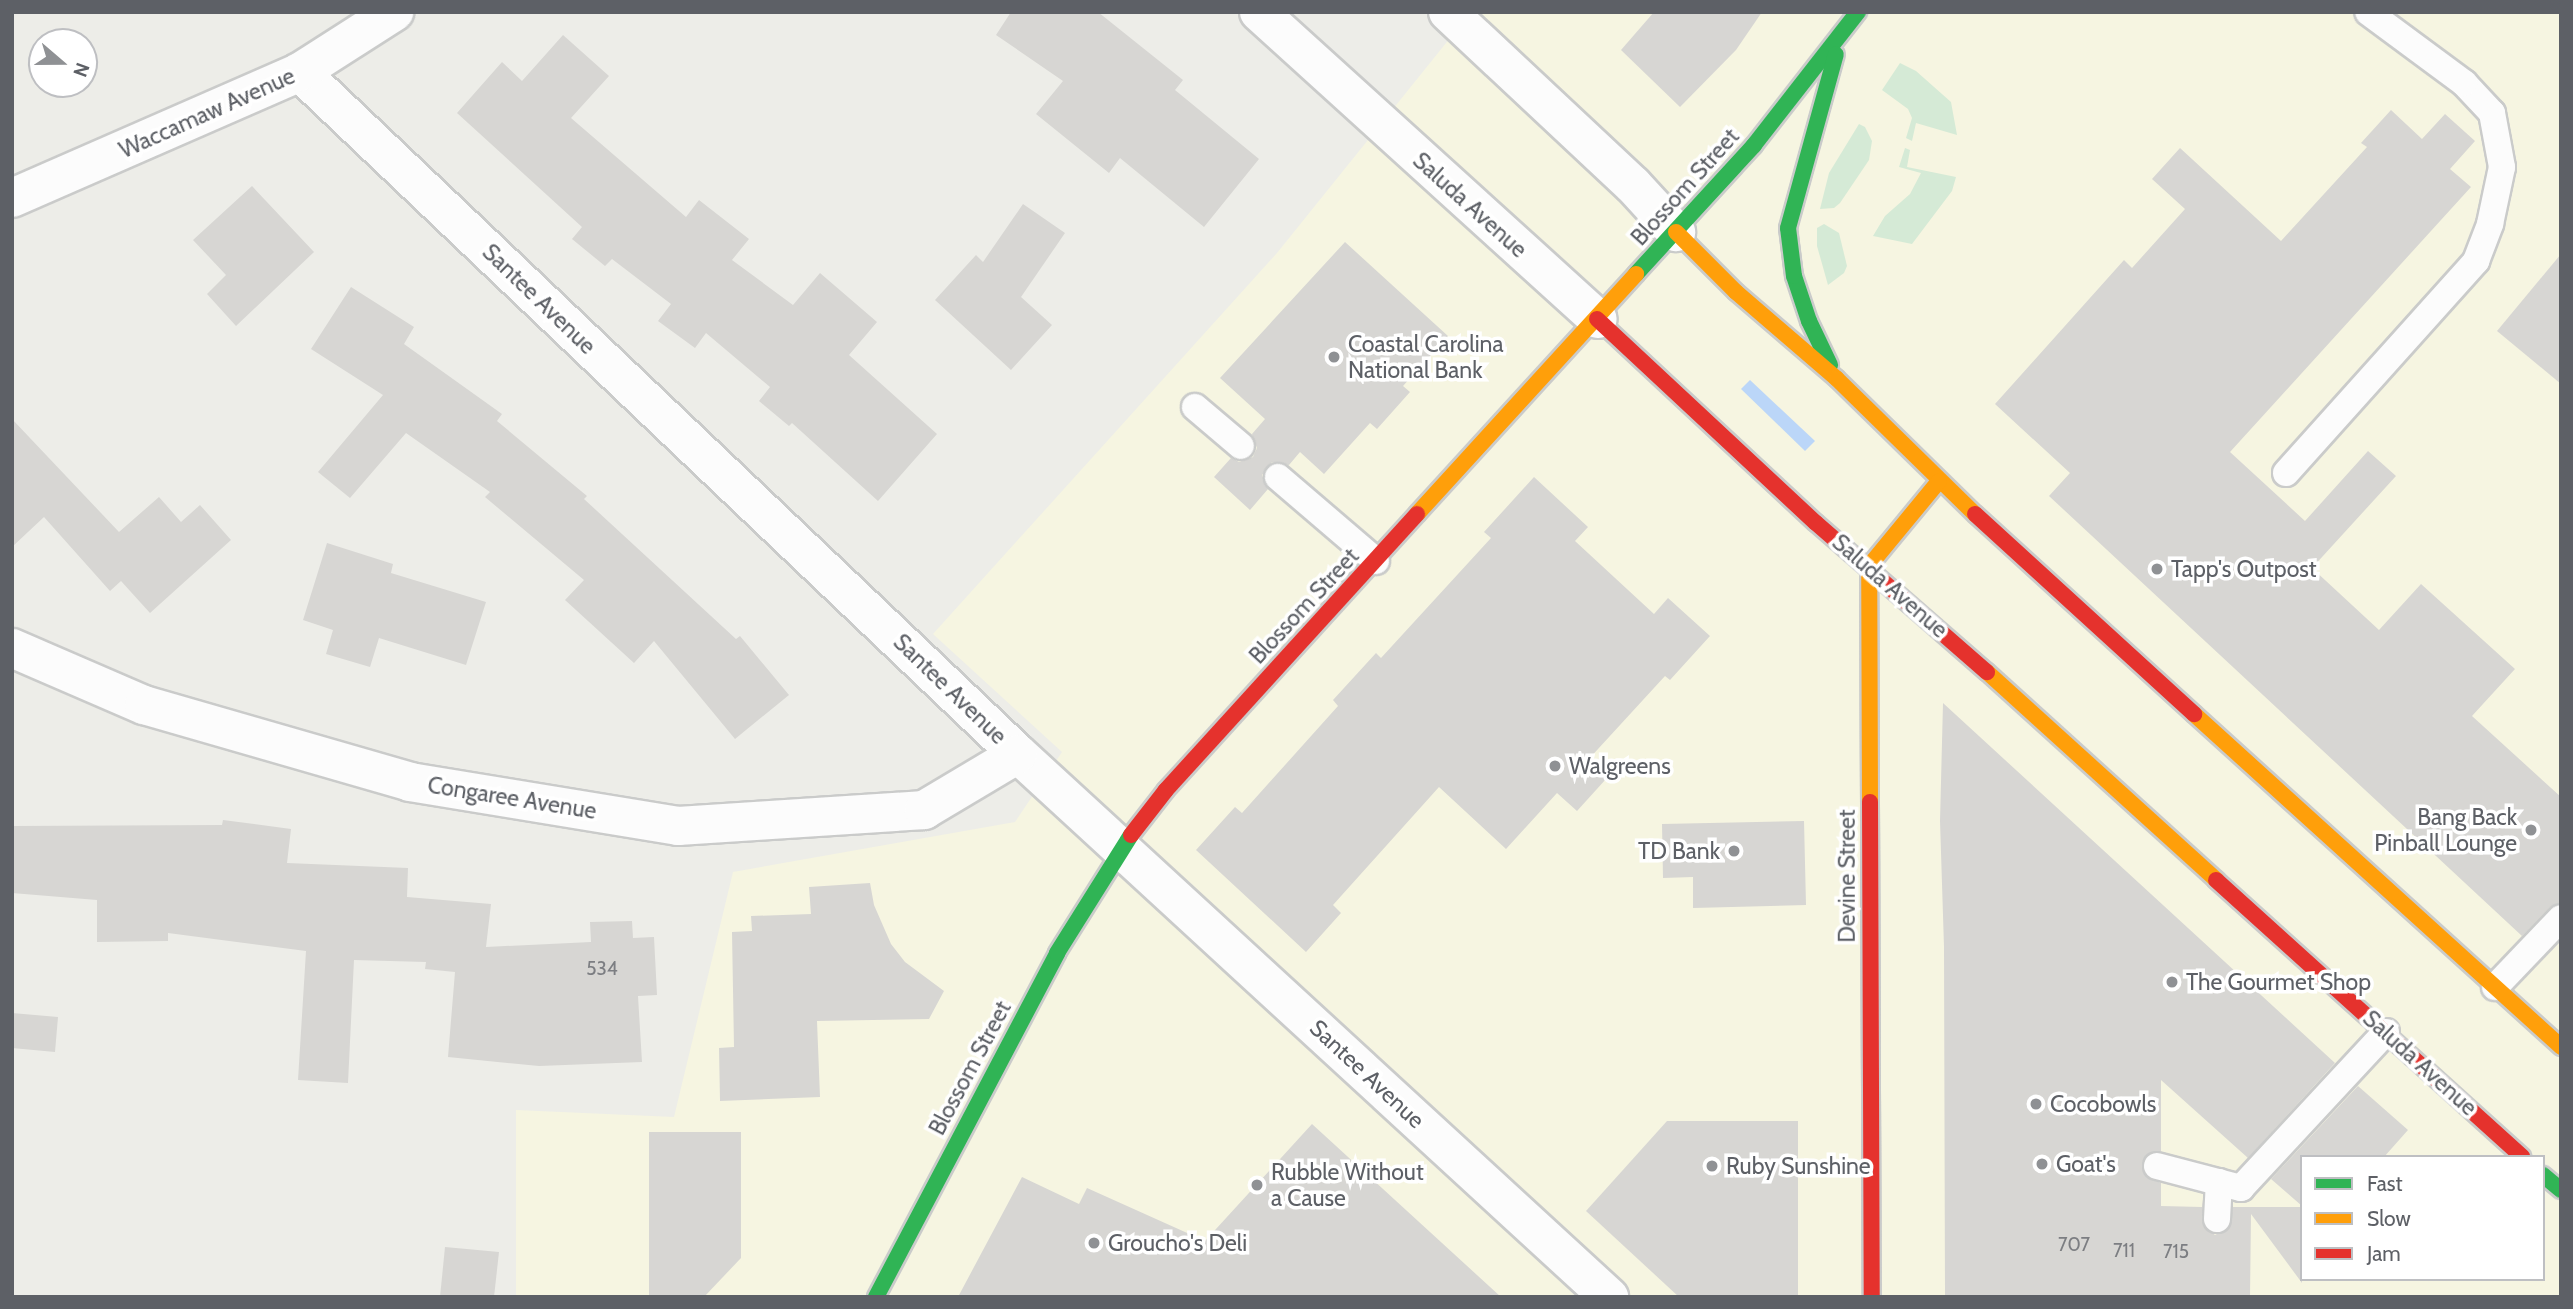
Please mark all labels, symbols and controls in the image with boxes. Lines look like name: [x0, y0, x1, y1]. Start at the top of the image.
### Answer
north arrow: [28, 28, 98, 98]
text: N: [68, 59, 94, 80]
street label: Waccamaw Avenue: [115, 62, 299, 164]
street label: Blossom Street: [1625, 123, 1745, 251]
street label: Saluda Avenue: [1407, 147, 1533, 263]
street label: Santee Avenue: [477, 238, 601, 360]
place label: Coastal Carolina National Bank: [1348, 330, 1503, 384]
marker: Coastal Carolina National Bank: [1326, 349, 1342, 365]
street label: Saluda Avenue: [1827, 528, 1953, 644]
street label: Blossom Street: [1244, 543, 1364, 669]
place label: Tapp's Outpost: [2171, 555, 2317, 583]
marker: Tapp's Outpost: [2149, 561, 2165, 577]
street label: Santee Avenue: [888, 628, 1012, 750]
place label: Walgreens: [1569, 752, 1671, 780]
marker: Walgreens: [1547, 758, 1563, 774]
street label: Congaree Avenue: [426, 771, 598, 825]
place label: Bang Back Pinball Lounge: [2374, 803, 2517, 857]
street label: Devine Street: [1833, 809, 1861, 943]
marker: Bang Back Pinball Lounge: [2523, 822, 2539, 838]
place label: TD Bank: [1638, 837, 1720, 865]
marker: TD Bank: [1726, 843, 1742, 859]
house number: 534: [586, 958, 618, 980]
place label: The Gourmet Shop: [2186, 968, 2371, 996]
marker: The Gourmet Shop: [2164, 974, 2180, 990]
street label: Blossom Street: [923, 996, 1017, 1140]
street label: Saluda Avenue: [2357, 1005, 2483, 1121]
street label: Santee Avenue: [1304, 1014, 1430, 1134]
place label: Cocobowls: [2050, 1090, 2156, 1118]
marker: Cocobowls: [2028, 1096, 2044, 1112]
place label: Goat's: [2056, 1150, 2116, 1178]
place label: Ruby Sunshine: [1726, 1152, 1871, 1180]
legend: [2300, 1155, 2545, 1281]
marker: Goat's: [2034, 1156, 2050, 1172]
place label: Rubble Without a Cause: [1271, 1158, 1424, 1212]
marker: Ruby Sunshine: [1704, 1158, 1720, 1174]
text: Fast: [2367, 1171, 2403, 1196]
marker: Rubble Without a Cause: [1249, 1177, 1265, 1193]
text: Slow: [2367, 1206, 2411, 1231]
place label: Groucho's Deli: [1108, 1229, 1247, 1257]
house number: 707: [2058, 1234, 2090, 1256]
marker: Groucho's Deli: [1086, 1235, 1102, 1251]
house number: 711: [2113, 1240, 2135, 1262]
house number: 715: [2163, 1241, 2189, 1263]
text: Jam: [2367, 1241, 2401, 1266]

